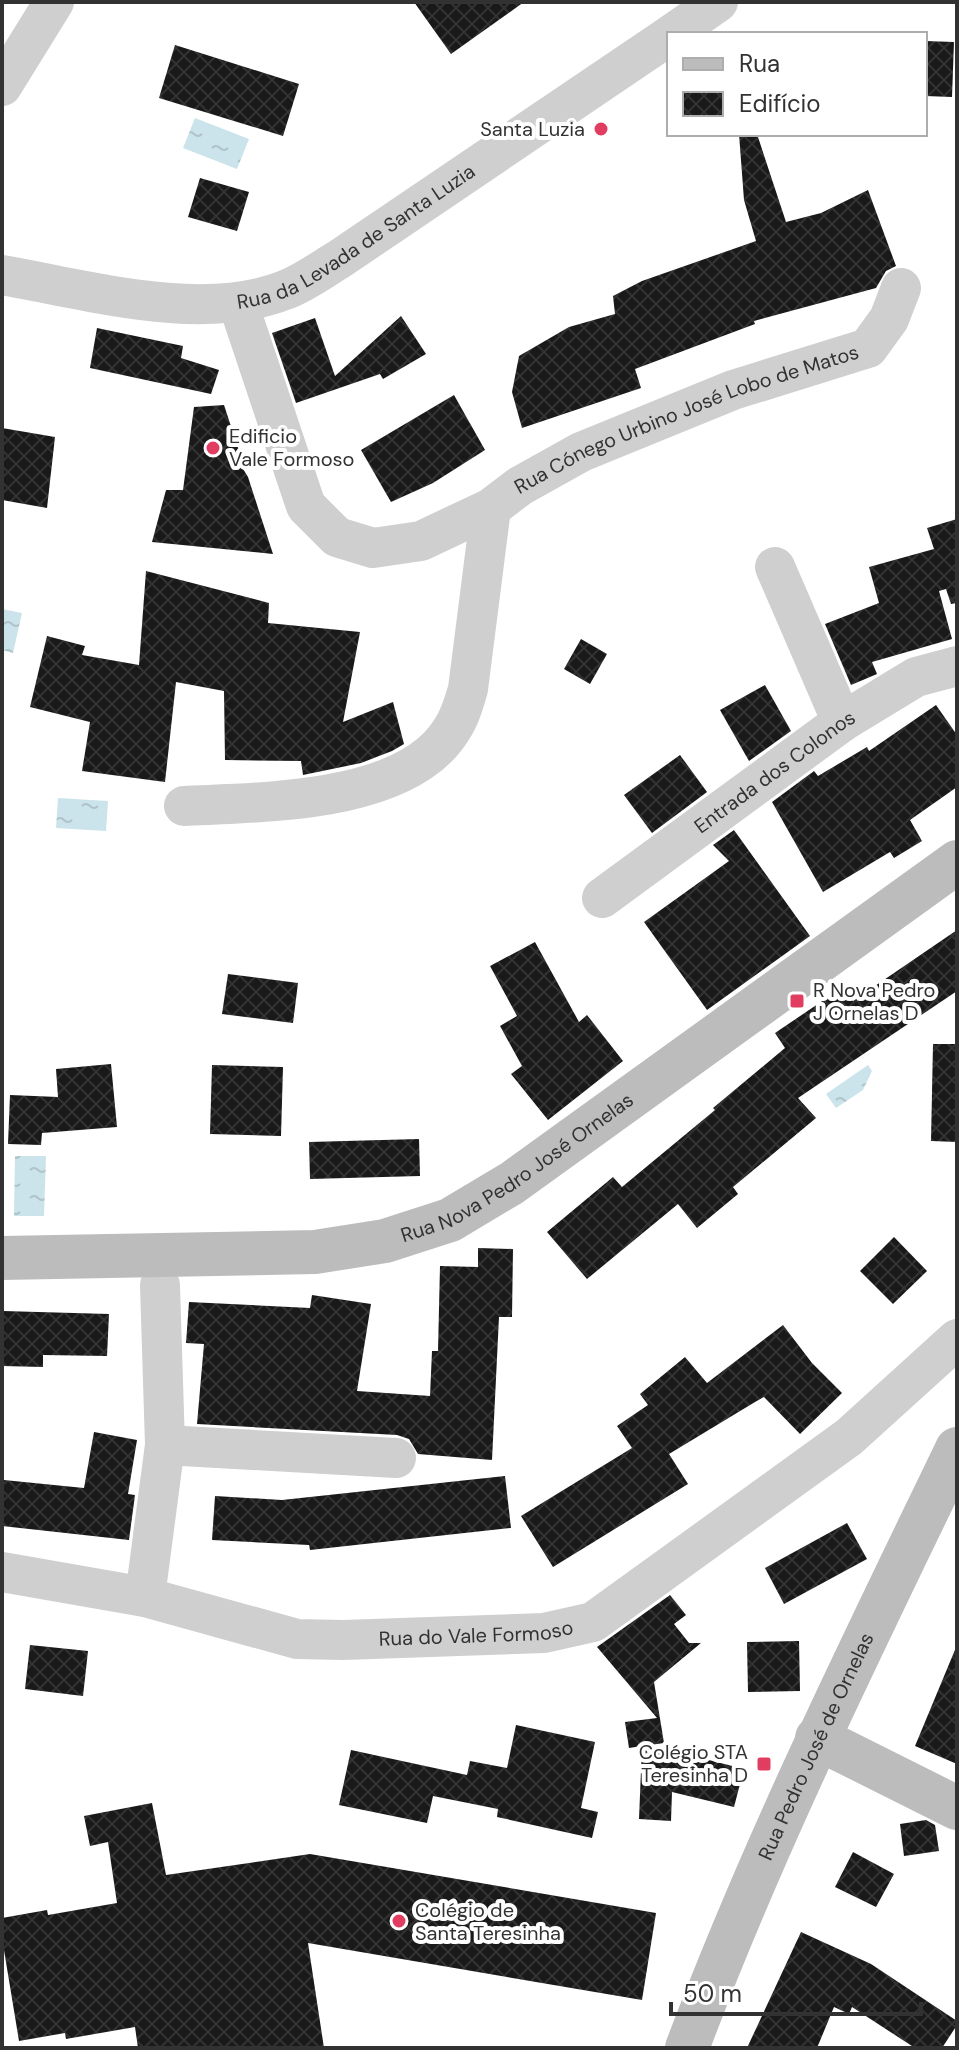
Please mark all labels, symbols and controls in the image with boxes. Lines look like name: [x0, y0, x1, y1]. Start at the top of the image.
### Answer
legend: [667, 32, 927, 136]
text: Rua: [739, 48, 780, 79]
text: Edifício: [739, 88, 821, 119]
place label: Santa Luzia: [480, 116, 585, 142]
marker: Santa Luzia: [592, 120, 610, 138]
street label: Rua da Levada de Santa Luzia: [235, 158, 480, 315]
street label: Rua Cónego Urbino José Lobo de Matos: [510, 339, 862, 500]
place label: Edificio Vale Formoso: [229, 423, 354, 472]
marker: Edificio Vale Formoso: [204, 439, 222, 457]
street label: Entrada dos Colonos: [689, 704, 860, 839]
place label: R Nova Pedro J Ornelas D: [813, 977, 935, 1026]
marker: R Nova Pedro J Ornelas D: [788, 992, 806, 1010]
street label: Rua Nova Pedro José Ornelas: [397, 1087, 638, 1248]
street label: Rua do Vale Formoso: [378, 1614, 576, 1652]
street label: Rua Pedro José de Ornelas: [752, 1628, 880, 1864]
place label: Colégio STA Teresinha D: [639, 1739, 748, 1788]
marker: Colégio STA Teresinha D: [755, 1755, 773, 1773]
place label: Colégio de Santa Teresinha: [415, 1897, 561, 1946]
marker: Colégio de Santa Teresinha: [390, 1912, 408, 1930]
scale bar: [671, 1966, 921, 2016]
text: 50 m: [683, 1978, 742, 2009]

